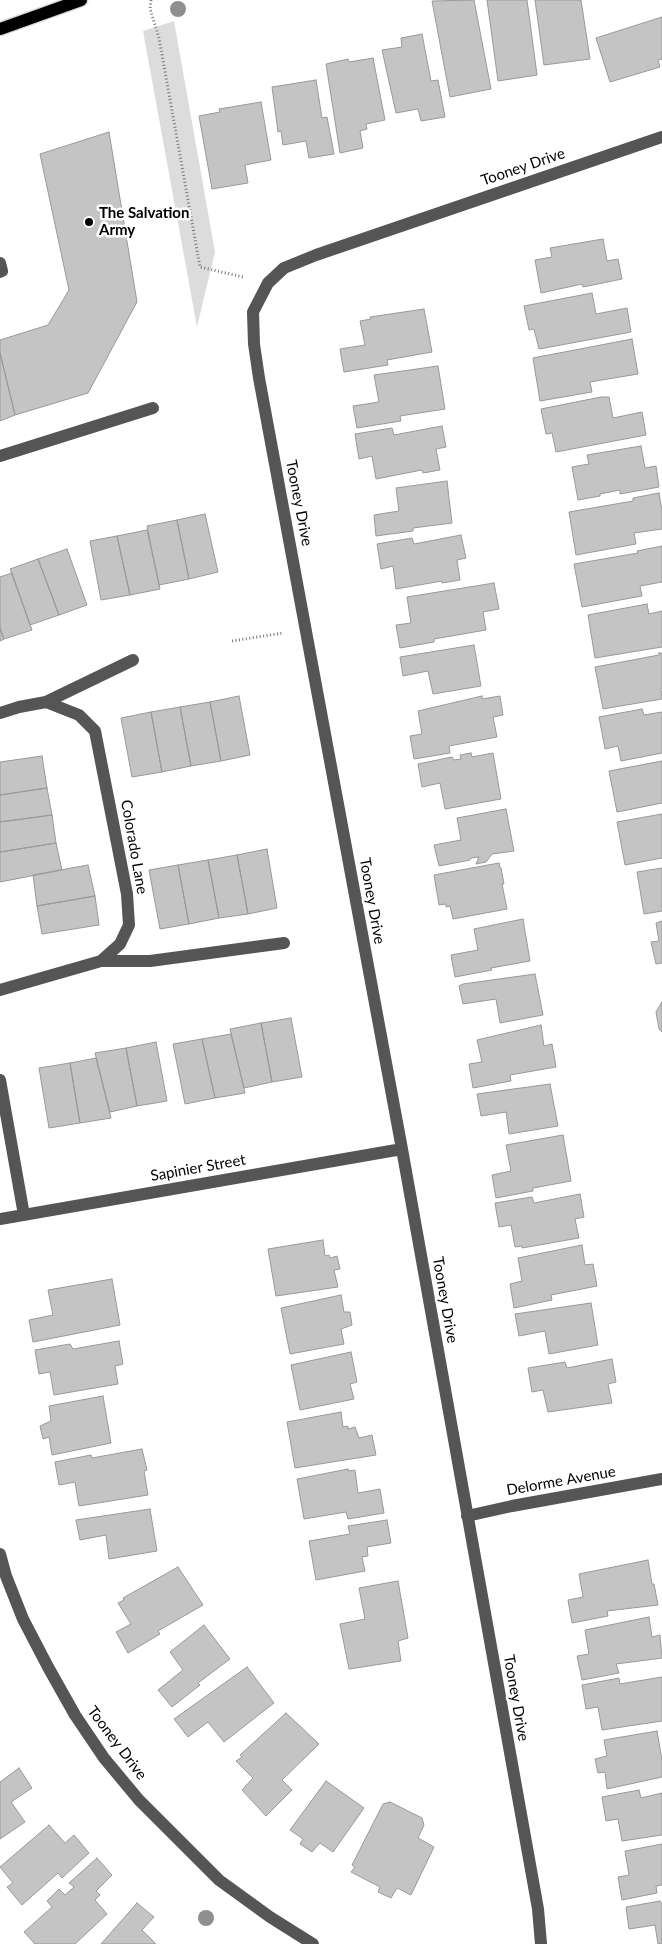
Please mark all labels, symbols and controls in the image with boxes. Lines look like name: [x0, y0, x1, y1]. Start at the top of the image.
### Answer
street label: Tooney Drive: [479, 144, 567, 190]
place label: The Salvation Army: [99, 204, 189, 239]
marker: The Salvation Army: [83, 216, 95, 228]
street label: Tooney Drive: [282, 458, 316, 548]
street label: Colorado Lane: [117, 798, 151, 896]
street label: Tooney Drive: [356, 856, 388, 946]
street label: Sapinier Street: [149, 1151, 247, 1185]
street label: Tooney Drive: [429, 1255, 461, 1345]
street label: Delorme Avenue: [505, 1463, 617, 1499]
street label: Tooney Drive: [500, 1653, 532, 1743]
street label: Tooney Drive: [83, 1703, 151, 1783]

